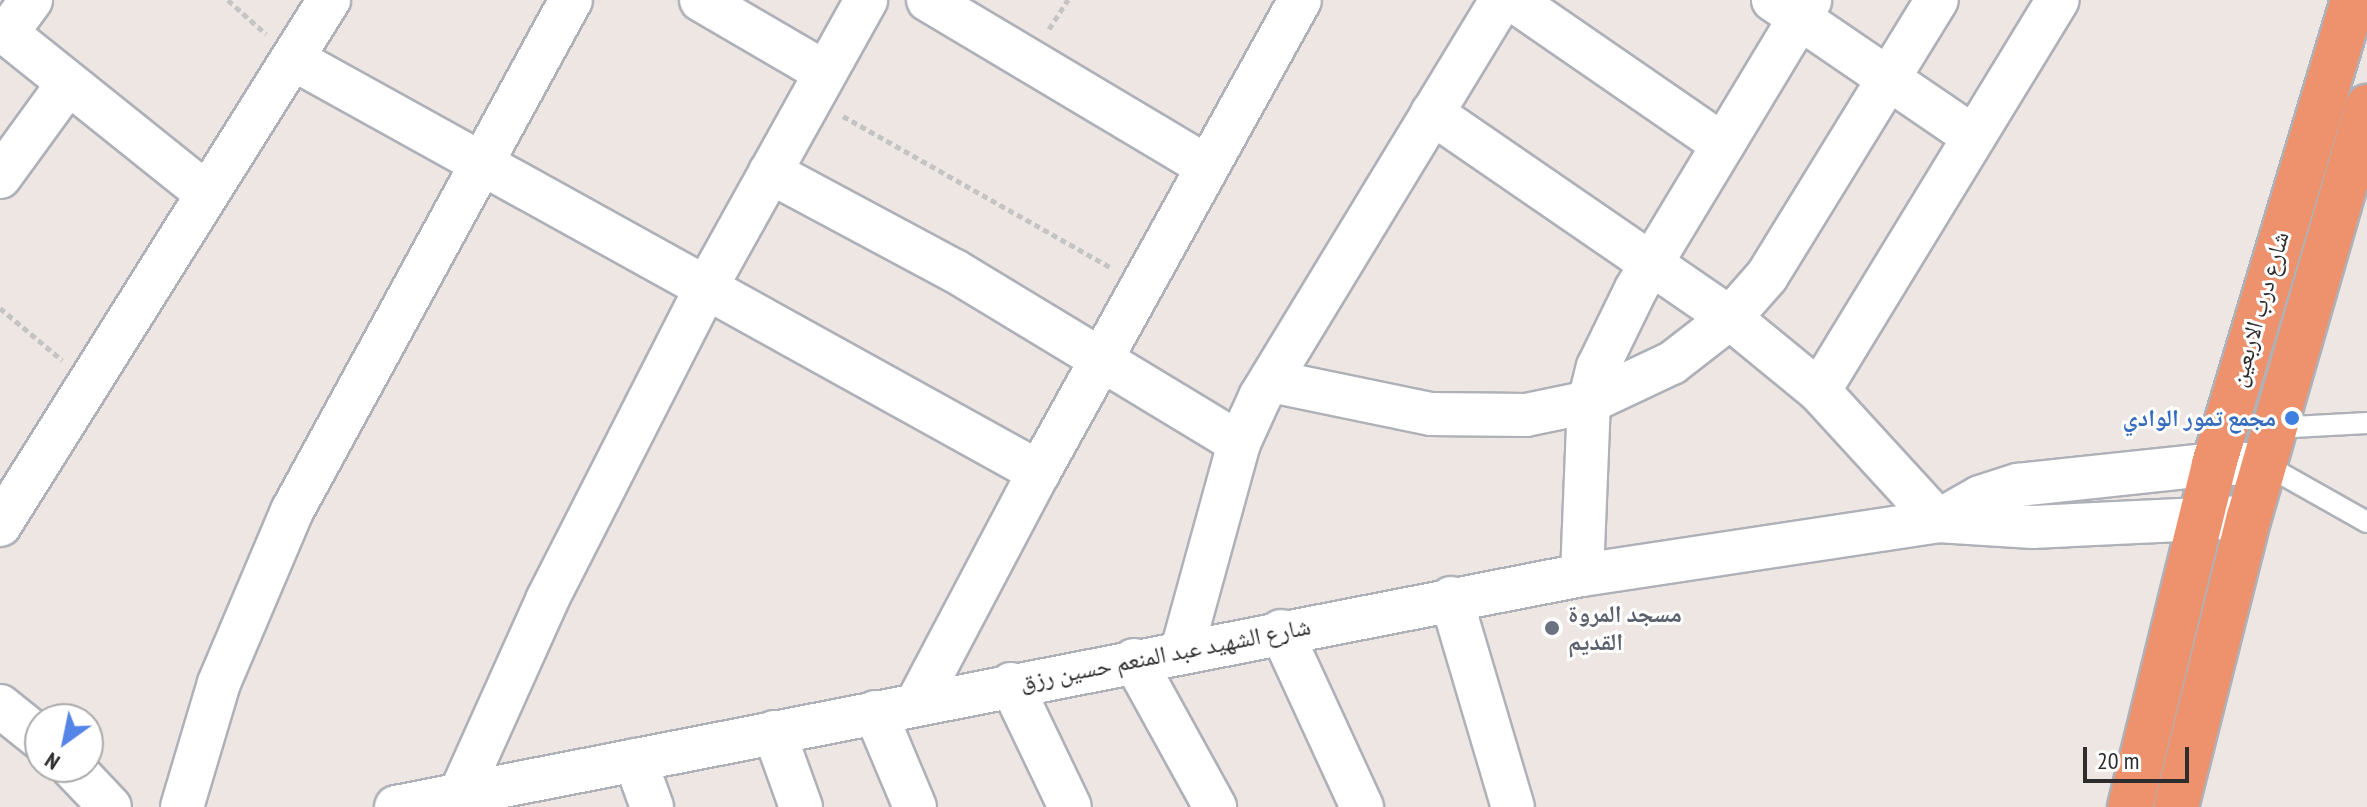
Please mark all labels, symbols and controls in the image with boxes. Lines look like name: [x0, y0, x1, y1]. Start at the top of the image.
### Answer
street label: شارع درب الاربعين: [2223, 228, 2295, 390]
place label: مجمع تمور الوادي: [2123, 404, 2276, 432]
marker: مجمع تمور الوادي: [2283, 409, 2301, 427]
place label: مسجد المروة القديم: [1568, 600, 1682, 656]
street label: شارع الشهيد عبد المنعم حسين رزق: [1017, 612, 1313, 696]
marker: مسجد المروة القديم: [1543, 619, 1561, 637]
north arrow: [24, 703, 104, 783]
scale bar: [2087, 731, 2193, 781]
text: 20 m: [2097, 745, 2139, 776]
text: N: [39, 746, 65, 776]

